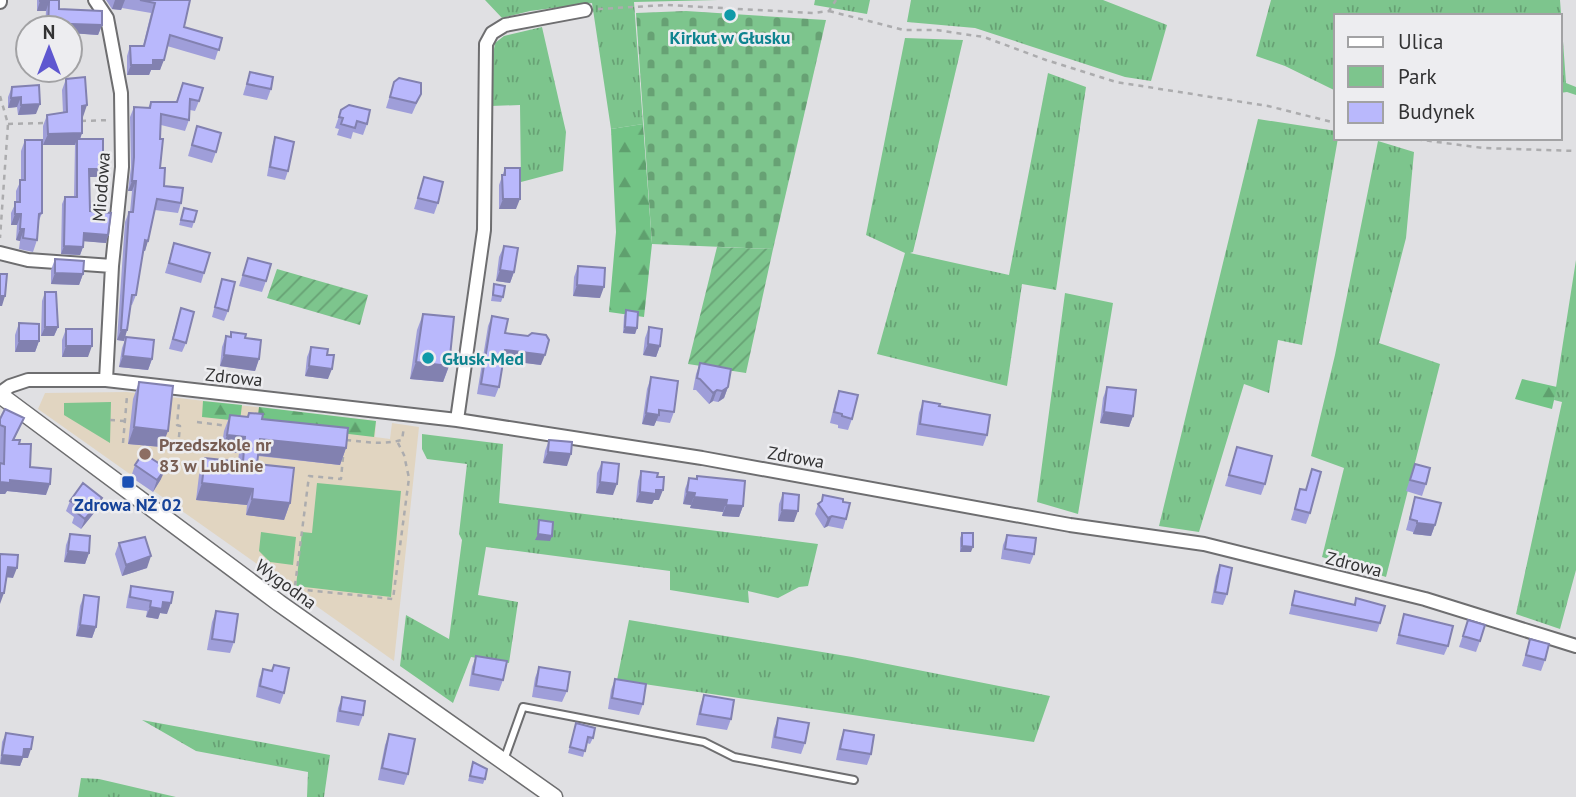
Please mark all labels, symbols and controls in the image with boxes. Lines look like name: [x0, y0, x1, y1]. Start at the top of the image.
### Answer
marker: Kirkut w Głusku: [722, 7, 738, 23]
north arrow: [14, 14, 84, 84]
legend: [1334, 14, 1562, 140]
text: N: [43, 20, 55, 44]
place label: Kirkut w Głusku: [670, 26, 790, 49]
text: Ulica: [1398, 28, 1443, 55]
text: Park: [1398, 63, 1437, 90]
text: Budynek: [1398, 98, 1475, 125]
street label: Miodowa: [87, 151, 115, 223]
place label: Głusk-Med: [442, 347, 524, 370]
marker: Głusk-Med: [420, 350, 436, 366]
street label: Zdrowa: [204, 363, 264, 391]
place label: Przedszkole nr 83 w Lublinie: [159, 433, 272, 477]
street label: Zdrowa: [766, 441, 826, 473]
marker: Przedszkole nr 83 w Lublinie: [137, 446, 153, 462]
marker: Zdrowa NŻ 02: [120, 474, 136, 490]
place label: Zdrowa NŻ 02: [74, 493, 182, 516]
street label: Zdrowa: [1323, 546, 1385, 582]
street label: Wygodna: [251, 554, 321, 614]

